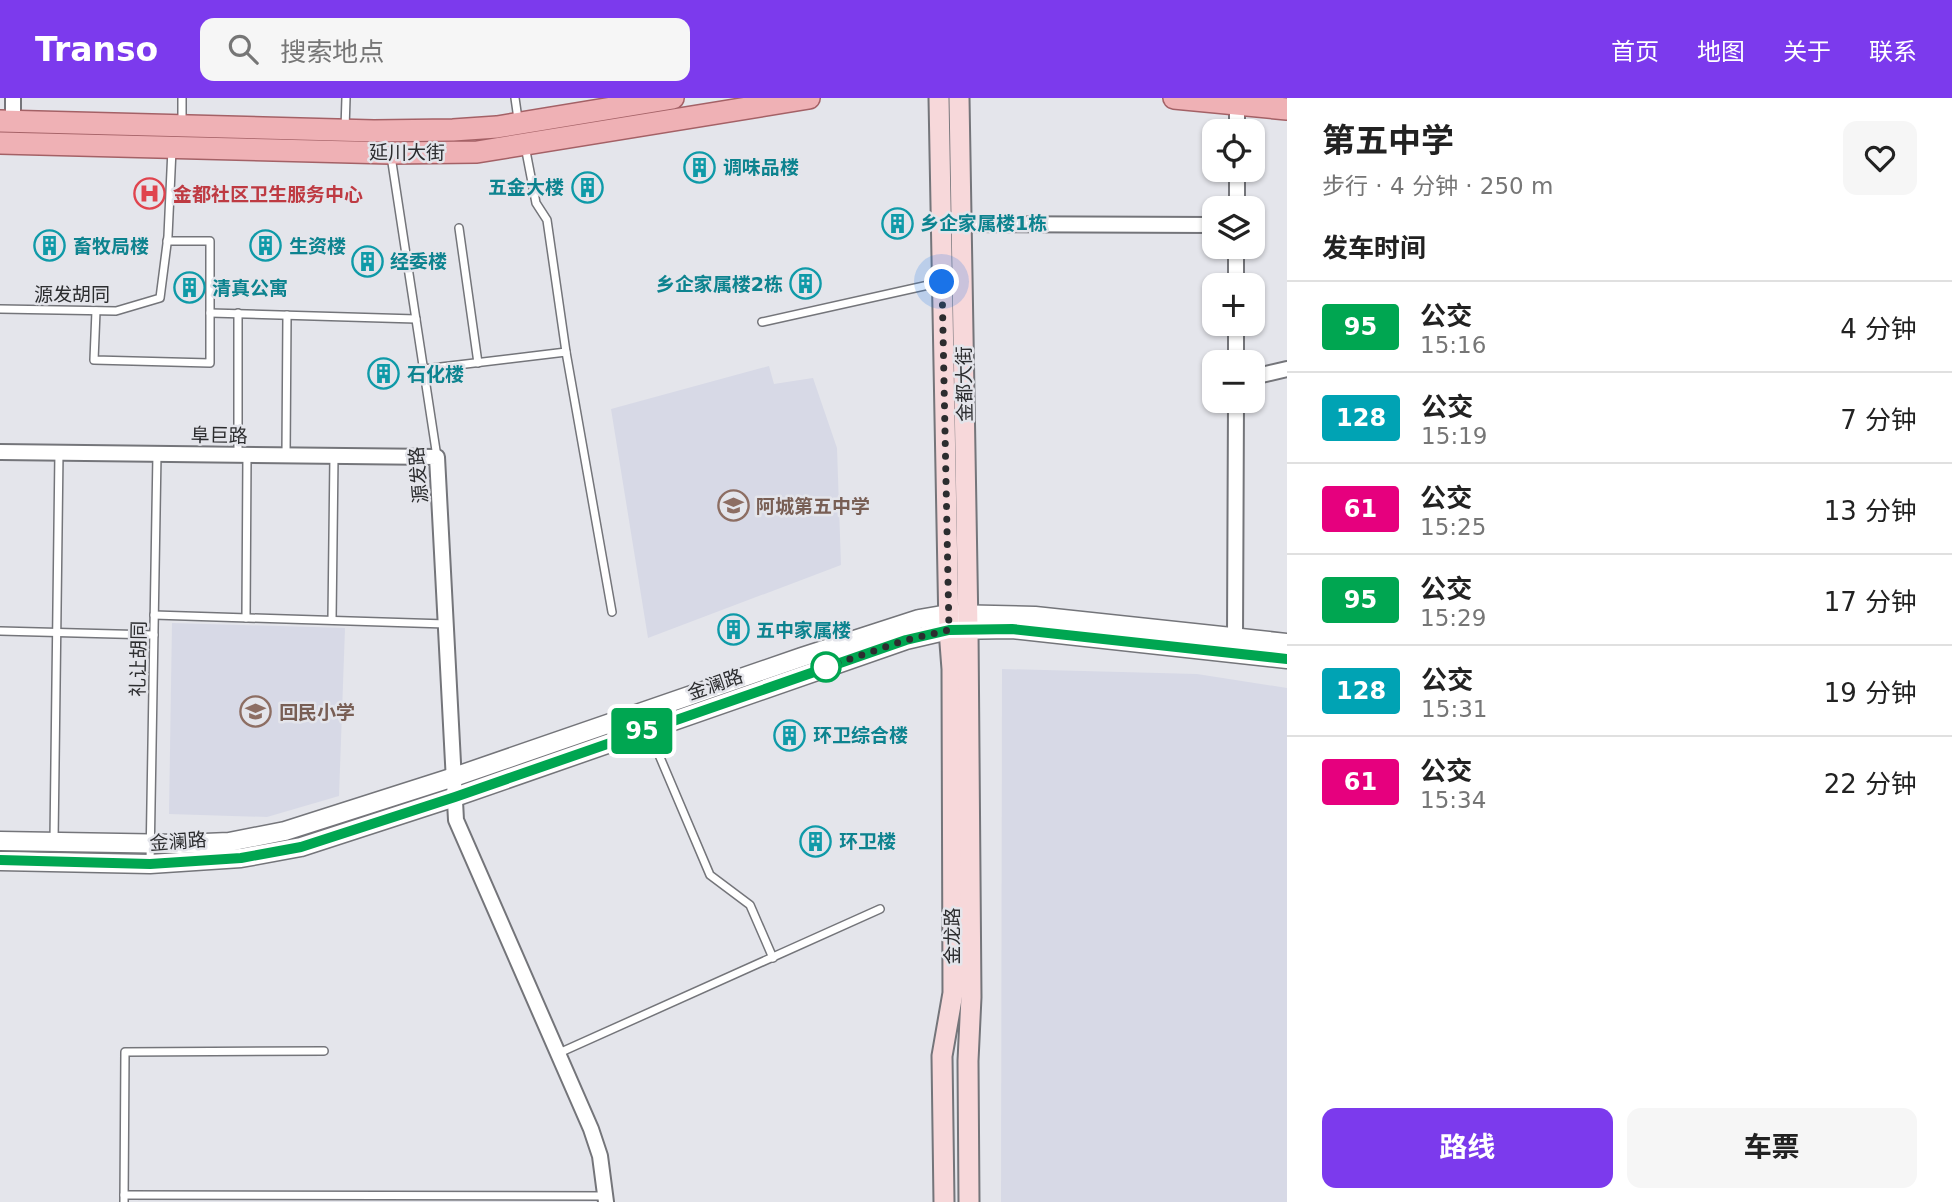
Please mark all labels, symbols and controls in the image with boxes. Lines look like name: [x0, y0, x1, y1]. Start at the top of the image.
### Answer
search box: [200, 18, 690, 81]
text: Transo: [35, 30, 158, 69]
icon: search: [224, 30, 262, 68]
text: 搜索地点: [280, 37, 384, 67]
text: 首页: [1611, 38, 1659, 66]
text: 地图: [1697, 38, 1745, 66]
text: 关于: [1783, 38, 1831, 66]
text: 联系: [1869, 38, 1917, 66]
map controls: [1202, 119, 1265, 413]
button: locate: [1202, 119, 1265, 182]
text: 第五中学: [1322, 121, 1454, 160]
button: heart: [1843, 121, 1917, 195]
street label: 延川大街: [369, 141, 445, 163]
building icon: 调味品楼: [683, 150, 717, 184]
place label: 调味品楼: [723, 156, 799, 178]
building icon: 五金大楼: [570, 170, 604, 204]
text: 步行 · 4 分钟 · 250 m: [1322, 173, 1553, 199]
place label: 五金大楼: [488, 176, 564, 198]
hospital icon: 金都社区卫生服务中心: [133, 177, 167, 211]
place label: 金都社区卫生服务中心: [173, 183, 363, 205]
button: layers: [1202, 196, 1265, 259]
building icon: 乡企家属楼1栋: [880, 206, 914, 240]
place label: 乡企家属楼1栋: [920, 212, 1047, 234]
building icon: 畜牧局楼: [33, 229, 67, 263]
building icon: 生资楼: [249, 229, 283, 263]
text: 发车时间: [1322, 233, 1426, 263]
place label: 畜牧局楼: [73, 235, 149, 257]
place label: 生资楼: [289, 235, 346, 257]
building icon: 经委楼: [350, 244, 384, 278]
place label: 经委楼: [390, 250, 447, 272]
your location: [924, 264, 959, 299]
building icon: 乡企家属楼2栋: [789, 267, 823, 301]
building icon: 清真公寓: [172, 271, 206, 305]
place label: 乡企家属楼2栋: [656, 273, 783, 295]
button: +: [1202, 273, 1265, 336]
place label: 清真公寓: [212, 277, 288, 299]
street label: 源发胡同: [34, 283, 110, 305]
text: 公交: [1420, 301, 1472, 331]
text: 95: [1344, 313, 1377, 341]
text: 4 分钟: [1840, 314, 1917, 344]
text: 15:16: [1420, 332, 1486, 358]
street label: 金都大街: [952, 346, 976, 422]
button: −: [1202, 350, 1265, 413]
building icon: 石化楼: [367, 357, 401, 391]
place label: 石化楼: [407, 363, 464, 385]
text: 公交: [1421, 392, 1473, 422]
text: 128: [1336, 404, 1386, 432]
text: 7 分钟: [1840, 405, 1917, 435]
text: 15:19: [1421, 423, 1487, 449]
street label: 阜巨路: [190, 424, 248, 446]
street label: 源发路: [405, 446, 431, 504]
text: 公交: [1420, 483, 1472, 513]
school or university icon: 阿城第五中学: [716, 489, 750, 523]
place label: 阿城第五中学: [756, 495, 870, 517]
text: 61: [1344, 495, 1377, 523]
text: 13 分钟: [1824, 496, 1917, 526]
text: 15:25: [1420, 514, 1486, 540]
text: 公交: [1420, 574, 1472, 604]
text: 95: [1344, 586, 1377, 614]
text: 17 分钟: [1824, 587, 1917, 617]
text: 15:29: [1420, 605, 1486, 631]
building icon: 五中家属楼: [716, 613, 750, 647]
place label: 五中家属楼: [756, 619, 851, 641]
street label: 礼让胡同: [126, 621, 150, 697]
unlabelled marker: [811, 652, 841, 682]
street label: 金澜路: [684, 664, 746, 704]
text: 公交: [1421, 665, 1473, 695]
text: 128: [1336, 677, 1386, 705]
text: 19 分钟: [1824, 678, 1917, 708]
school or university icon: 回民小学: [239, 695, 273, 729]
text: 15:31: [1421, 696, 1487, 722]
place label: 回民小学: [279, 701, 355, 723]
line badge: 95: [610, 708, 674, 754]
text: 95: [625, 717, 659, 745]
building icon: 环卫综合楼: [773, 718, 807, 752]
place label: 环卫综合楼: [813, 724, 908, 746]
text: 公交: [1420, 756, 1472, 786]
text: 61: [1344, 768, 1377, 796]
text: 22 分钟: [1824, 769, 1917, 799]
text: 15:34: [1420, 787, 1486, 813]
building icon: 环卫楼: [799, 824, 833, 858]
street label: 金澜路: [149, 828, 207, 854]
place label: 环卫楼: [839, 830, 896, 852]
street label: 金龙路: [941, 907, 963, 965]
button: 路线: [1322, 1108, 1613, 1188]
button: 车票: [1627, 1108, 1917, 1188]

